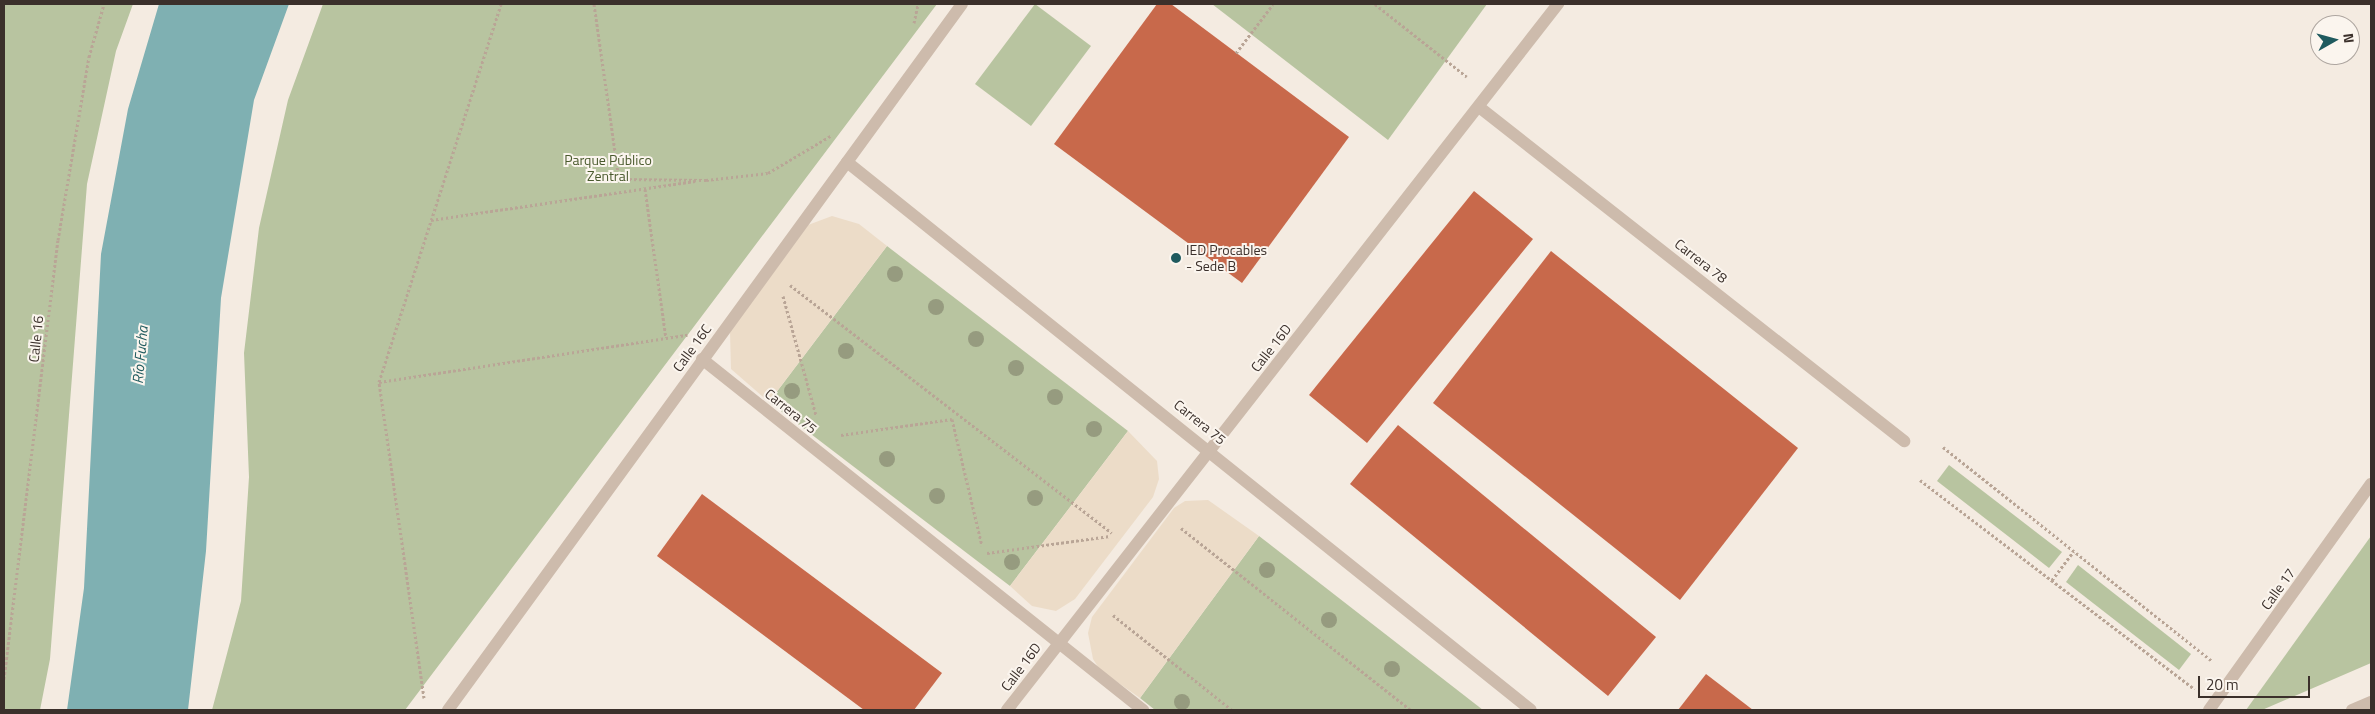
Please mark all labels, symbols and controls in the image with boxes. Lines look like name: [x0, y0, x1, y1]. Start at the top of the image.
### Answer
north arrow: [2310, 15, 2360, 65]
text: N: [2338, 32, 2360, 44]
park label: Parque Público Zentral: [564, 152, 652, 184]
street label: Carrera 78: [1671, 235, 1731, 287]
place label: IED Procables - Sede B: [1186, 242, 1267, 274]
marker: IED Procables - Sede B: [1170, 252, 1182, 264]
street label: Calle 16: [25, 315, 47, 363]
street label: Calle 16C: [669, 321, 715, 375]
street label: Calle 16D: [1247, 321, 1295, 375]
water label: Río Fucha: [129, 325, 151, 385]
street label: Carrera 75: [762, 385, 820, 437]
street label: Carrera 75: [1171, 396, 1229, 448]
street label: Calle 17: [2257, 565, 2299, 613]
street label: Calle 16D: [997, 640, 1045, 694]
scale bar: [2200, 666, 2312, 698]
text: 20 m: [2206, 673, 2239, 696]

